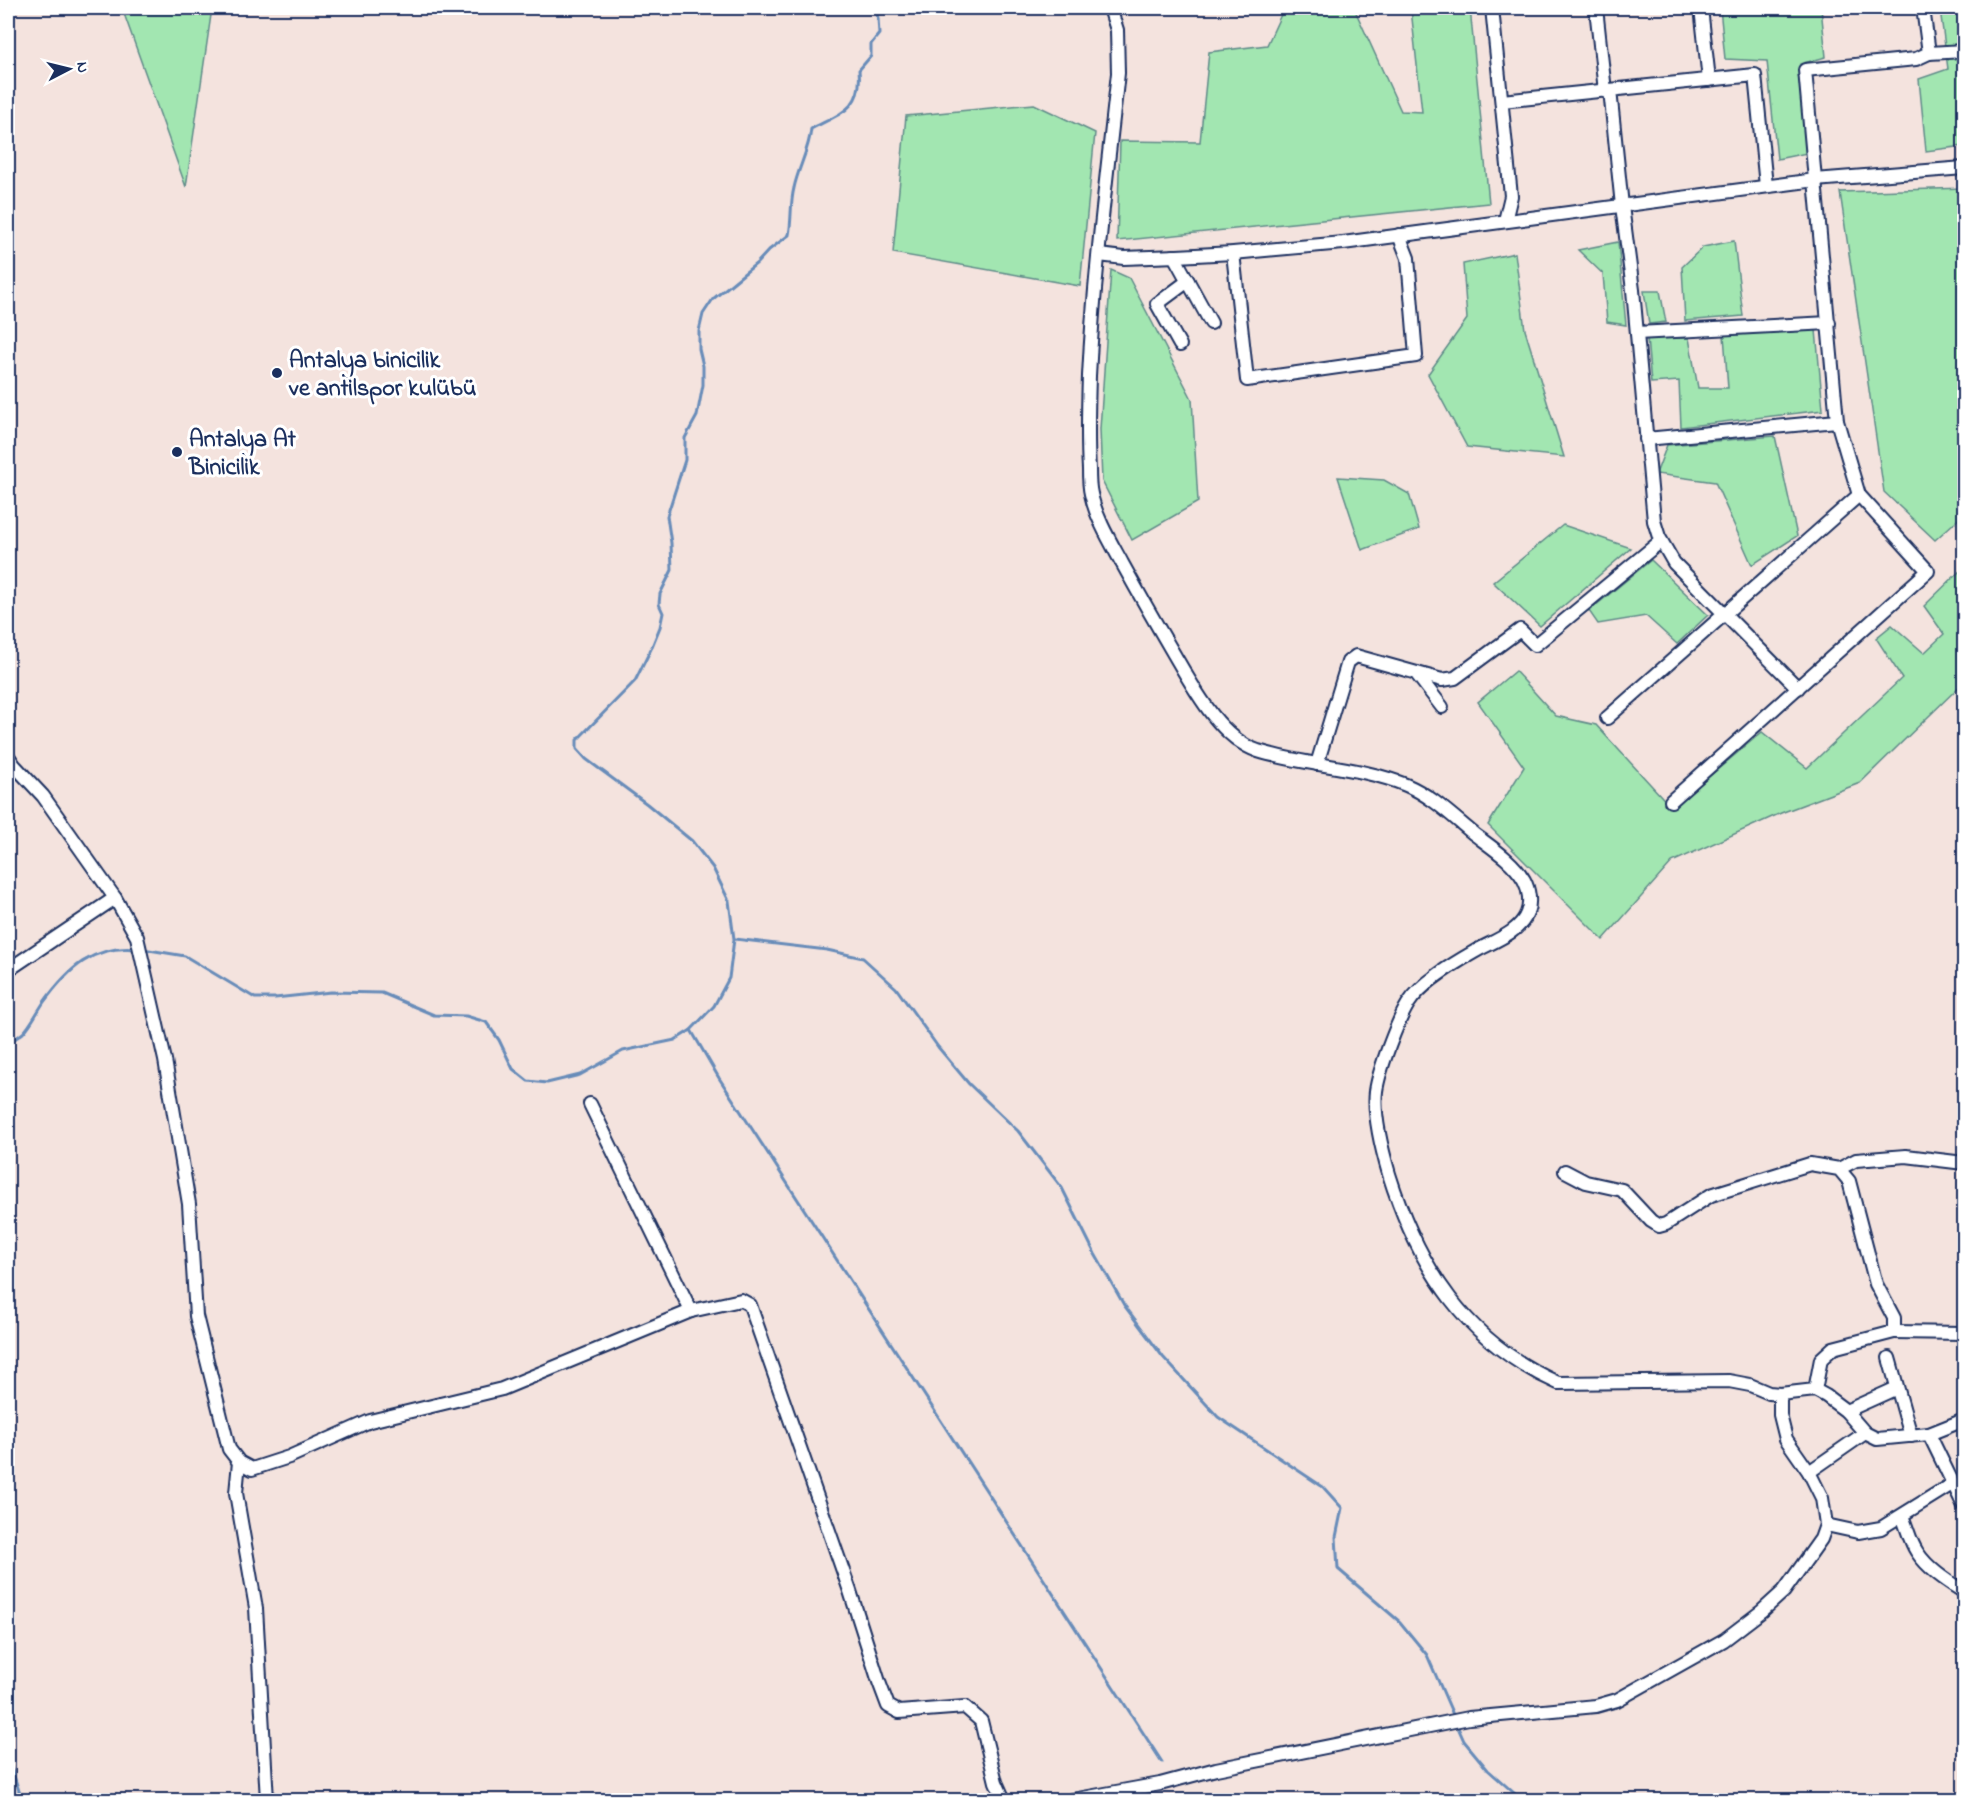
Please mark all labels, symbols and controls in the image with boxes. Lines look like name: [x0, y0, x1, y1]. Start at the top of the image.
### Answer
north arrow: [39, 39, 99, 99]
text: N: [69, 61, 94, 74]
place label: Antalya binicilik ve antilspor kulübü: [288, 344, 477, 407]
marker: Antalya binicilik ve antilspor kulübü: [270, 366, 284, 380]
place label: Antalya At Binicilik: [188, 423, 297, 486]
marker: Antalya At Binicilik: [170, 445, 184, 459]

